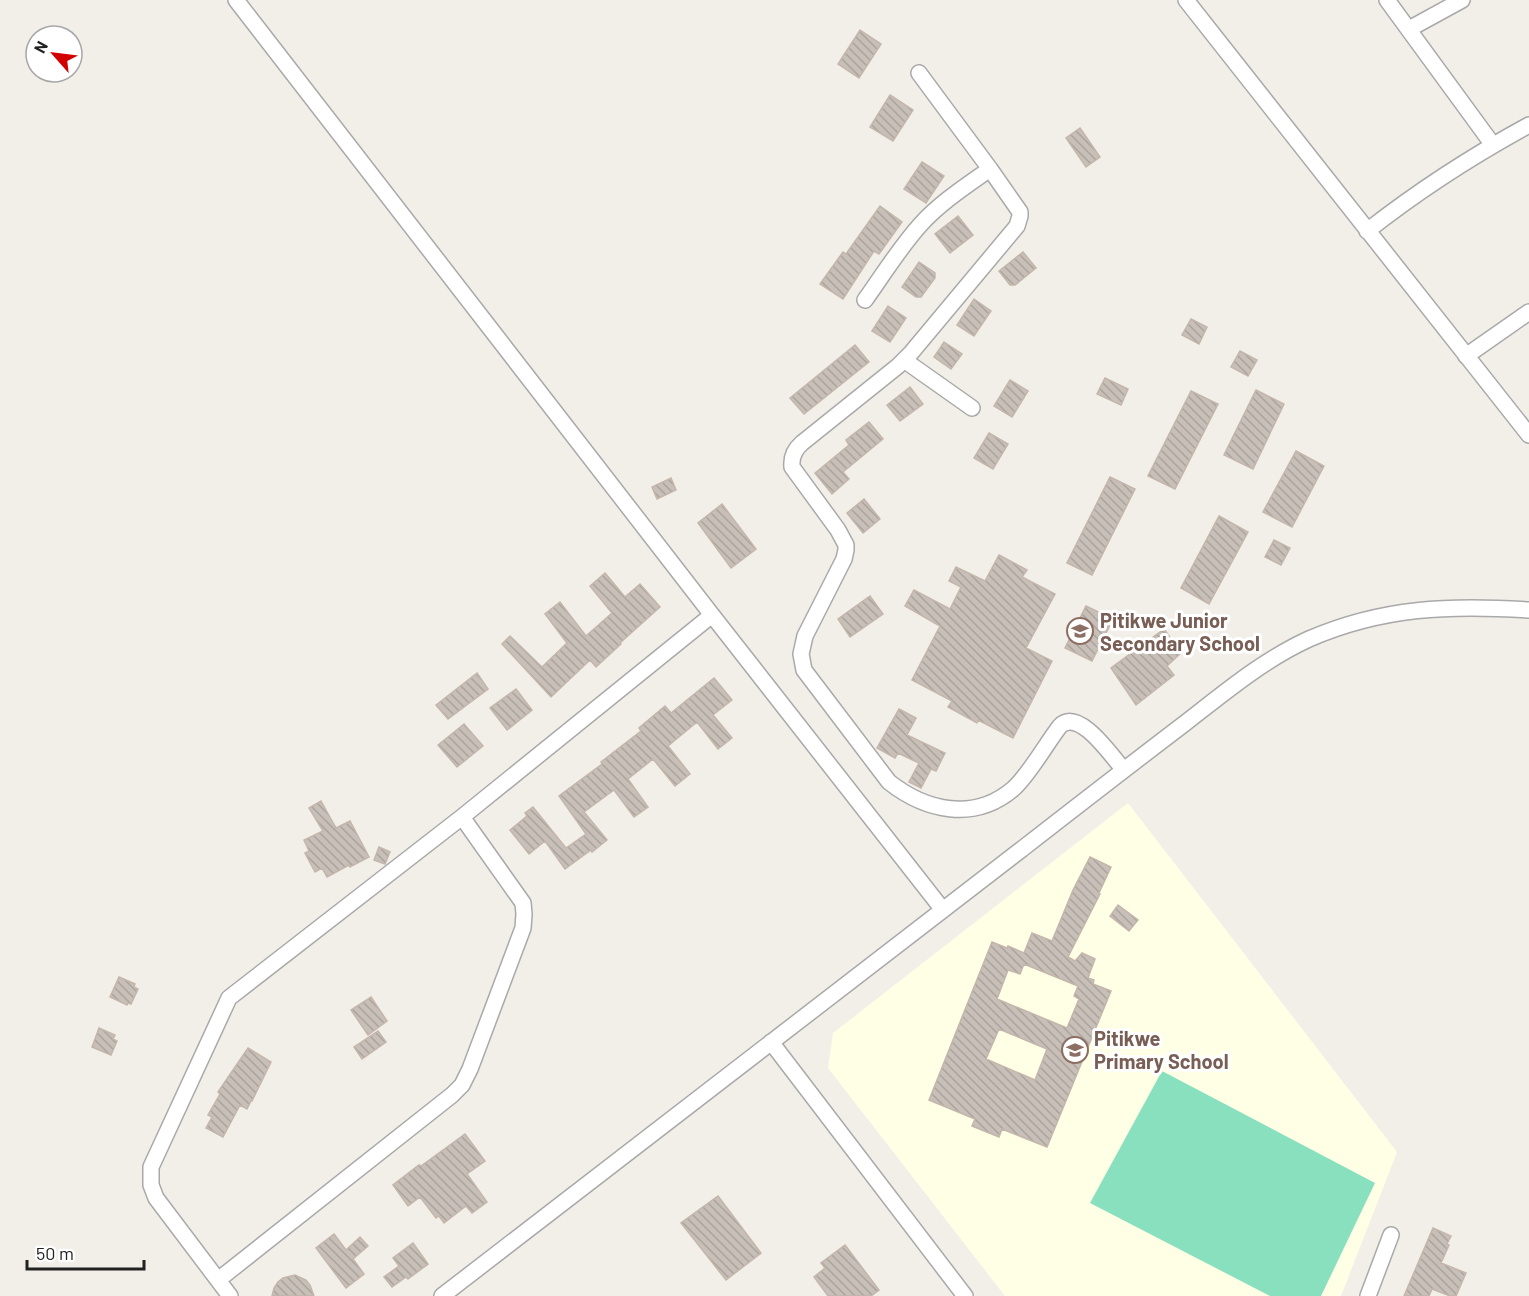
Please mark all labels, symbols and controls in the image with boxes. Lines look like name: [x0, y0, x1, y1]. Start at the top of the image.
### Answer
north arrow: [24, 24, 84, 84]
text: N: [29, 38, 51, 56]
place label: Pitikwe Junior Secondary School: [1100, 608, 1260, 655]
school or university icon: Pitikwe Junior Secondary School: [1065, 616, 1095, 646]
place label: Pitikwe Primary School: [1094, 1026, 1229, 1073]
school or university icon: Pitikwe Primary School: [1060, 1035, 1090, 1065]
scale bar: [27, 1233, 144, 1271]
text: 50 m: [36, 1242, 74, 1264]

